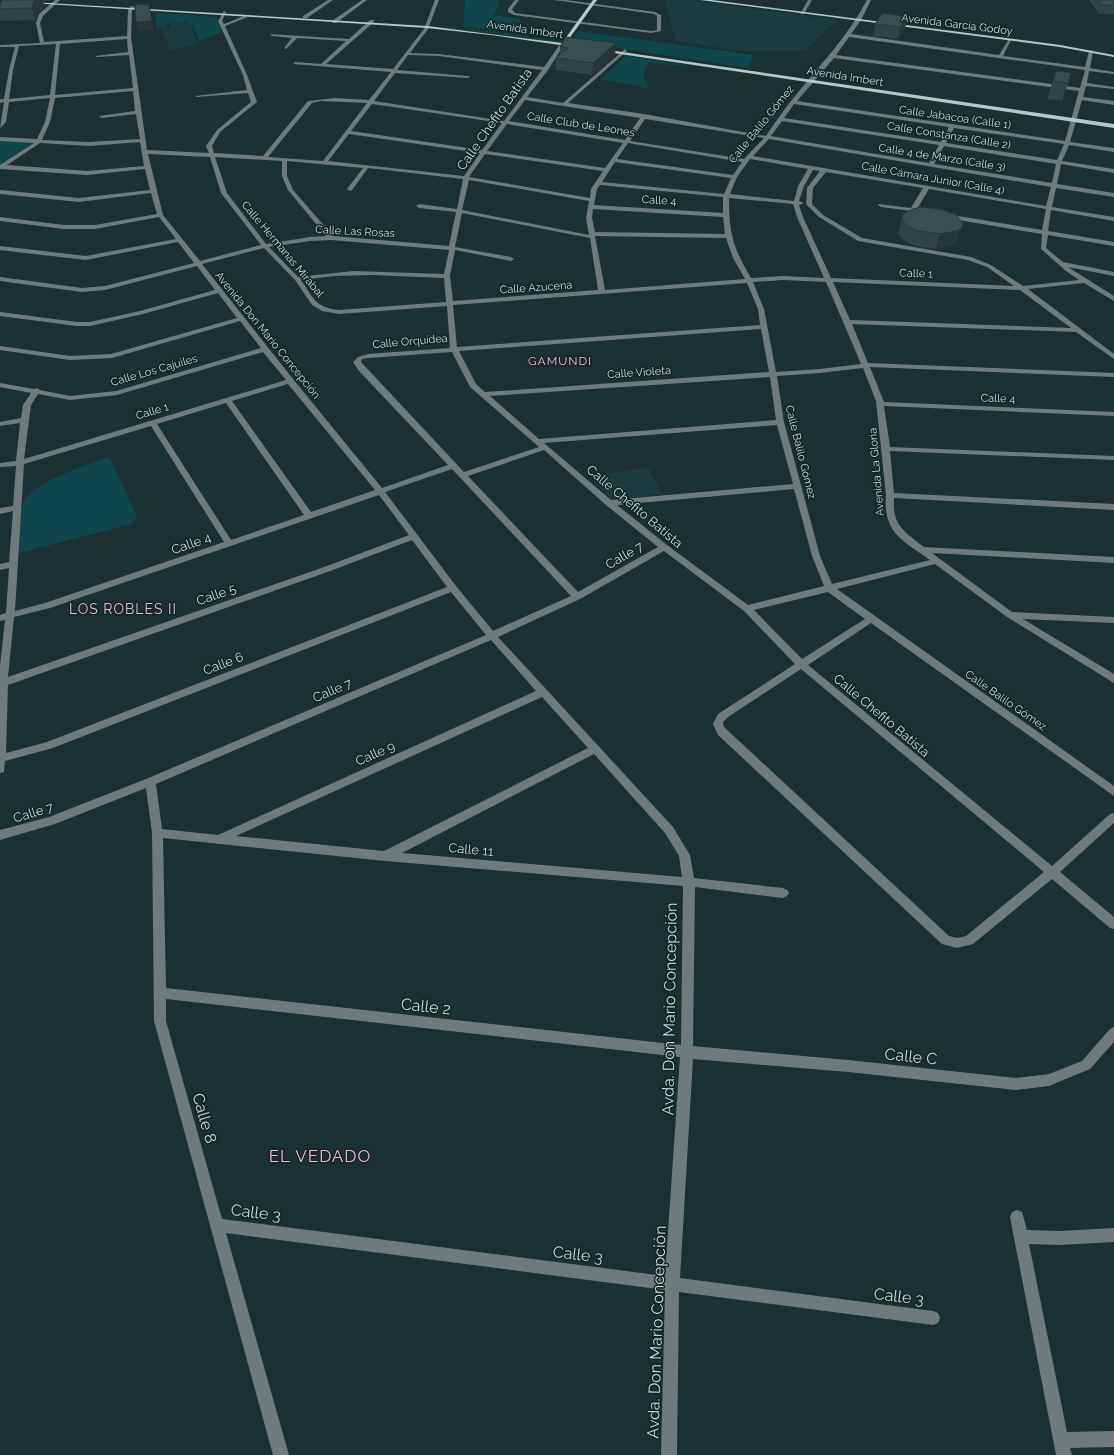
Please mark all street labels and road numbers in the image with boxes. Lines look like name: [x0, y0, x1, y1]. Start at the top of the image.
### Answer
street label: Avenida García Godoy: [901, 11, 1013, 38]
street label: Avenida Imbert: [486, 18, 564, 41]
street label: Avenida Imbert: [806, 64, 884, 89]
street label: Calle Chefito Batista: [454, 66, 535, 173]
street label: Calle Balilo Gómez: [726, 82, 797, 166]
street label: Calle Jabacoa (Calle 1): [898, 103, 1012, 132]
street label: Calle Club de Leones: [526, 110, 636, 139]
street label: Calle Constanza (Calle 2): [886, 119, 1012, 152]
street label: Calle 4 de Marzo (Calle 3): [878, 141, 1006, 174]
street label: Calle Cámara Junior (Calle 4): [860, 160, 1005, 197]
street label: Calle 4: [641, 193, 677, 208]
street label: Calle Hermanas Mirabal: [239, 199, 327, 300]
street label: Calle Las Rosas: [315, 223, 395, 240]
street label: Calle 1: [899, 266, 933, 281]
street label: Avenida Don Mario Concepción: [212, 269, 323, 401]
street label: Calle Azucena: [499, 278, 573, 297]
street label: Calle Orquídea: [372, 332, 448, 351]
street label: Calle Los Cajuiles: [109, 352, 199, 389]
street label: Calle Violeta: [607, 364, 671, 381]
street label: Calle 4: [980, 391, 1016, 406]
street label: Calle 1: [134, 400, 170, 423]
street label: Calle Balilo Gómez: [783, 404, 819, 501]
street label: Avenida La Gloria: [866, 427, 887, 517]
street label: Calle Chefito Batista: [584, 462, 686, 551]
street label: Calle 4: [169, 530, 213, 557]
street label: Calle 7: [603, 539, 646, 572]
street label: Calle 5: [194, 581, 238, 608]
street label: Calle 6: [201, 649, 246, 678]
street label: Calle Balilo Gómez: [963, 668, 1049, 734]
street label: Calle Chefito Batista: [831, 671, 933, 760]
street label: Calle 7: [310, 676, 354, 705]
street label: Calle 9: [353, 738, 398, 769]
street label: Calle 7: [11, 799, 55, 826]
street label: Calle 11: [448, 840, 495, 859]
street label: Avda. Don Mario Concepción: [658, 902, 681, 1116]
street label: Calle 2: [400, 994, 452, 1019]
street label: Calle C: [884, 1044, 938, 1069]
street label: Calle 8: [188, 1091, 221, 1145]
street label: Calle 3: [230, 1200, 282, 1225]
street label: Avda. Don Mario Concepción: [643, 1225, 670, 1439]
street label: Calle 3: [552, 1242, 604, 1267]
street label: Calle 3: [873, 1284, 925, 1309]

